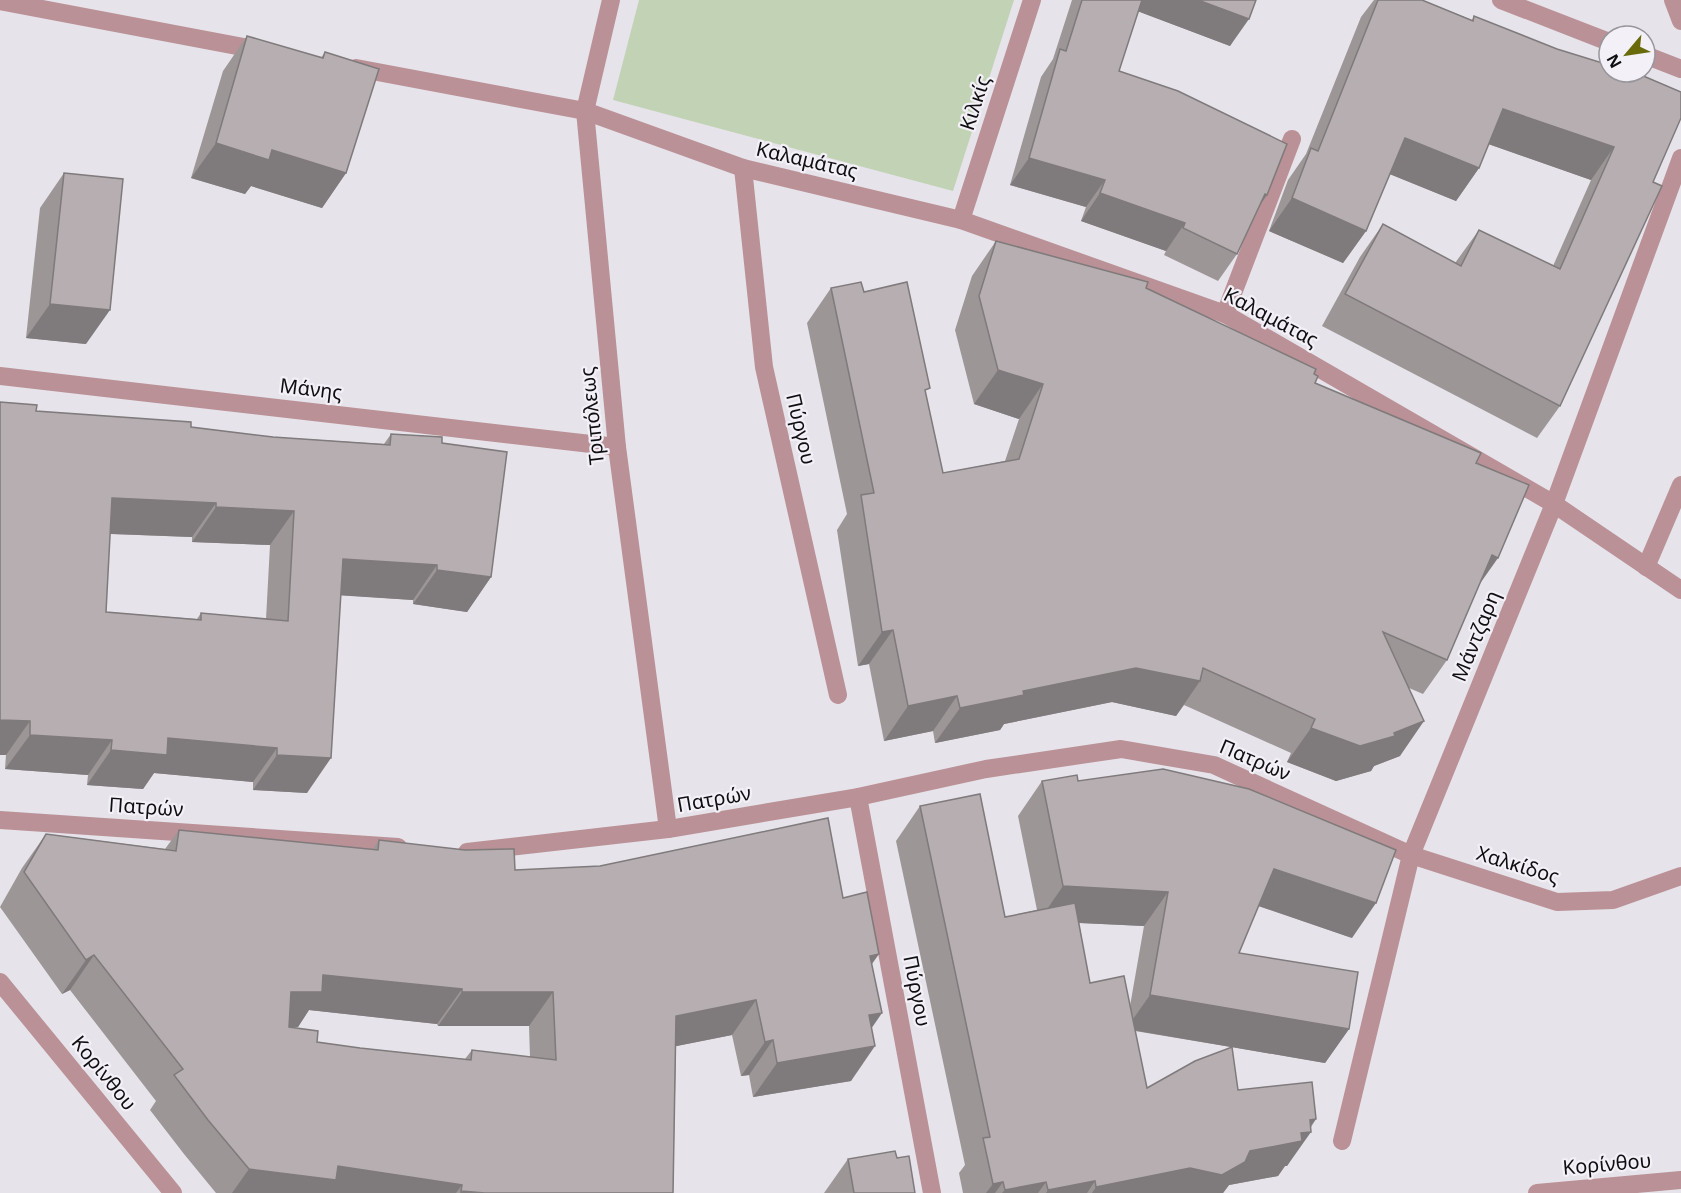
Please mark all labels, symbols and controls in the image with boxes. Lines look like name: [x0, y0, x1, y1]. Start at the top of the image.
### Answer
north arrow: [1597, 24, 1657, 84]
text: N: [1601, 50, 1627, 72]
street label: Κιλκίς: [953, 72, 996, 134]
street label: Καλαμάτας: [754, 135, 861, 184]
street label: Καλαμάτας: [1219, 280, 1323, 353]
street label: Τριπόλεως: [573, 366, 610, 466]
street label: Μάνης: [278, 371, 344, 406]
street label: Πύργου: [780, 391, 823, 467]
street label: Μάντζαρη: [1445, 586, 1506, 685]
street label: Πατρών: [1216, 733, 1295, 787]
street label: Πατρών: [675, 779, 753, 818]
street label: Πατρών: [108, 790, 184, 823]
street label: Χαλκίδος: [1474, 839, 1563, 890]
street label: Πύργου: [897, 953, 938, 1029]
street label: Κορίνθου: [66, 1030, 143, 1116]
street label: Κορίνθου: [1561, 1146, 1652, 1181]

